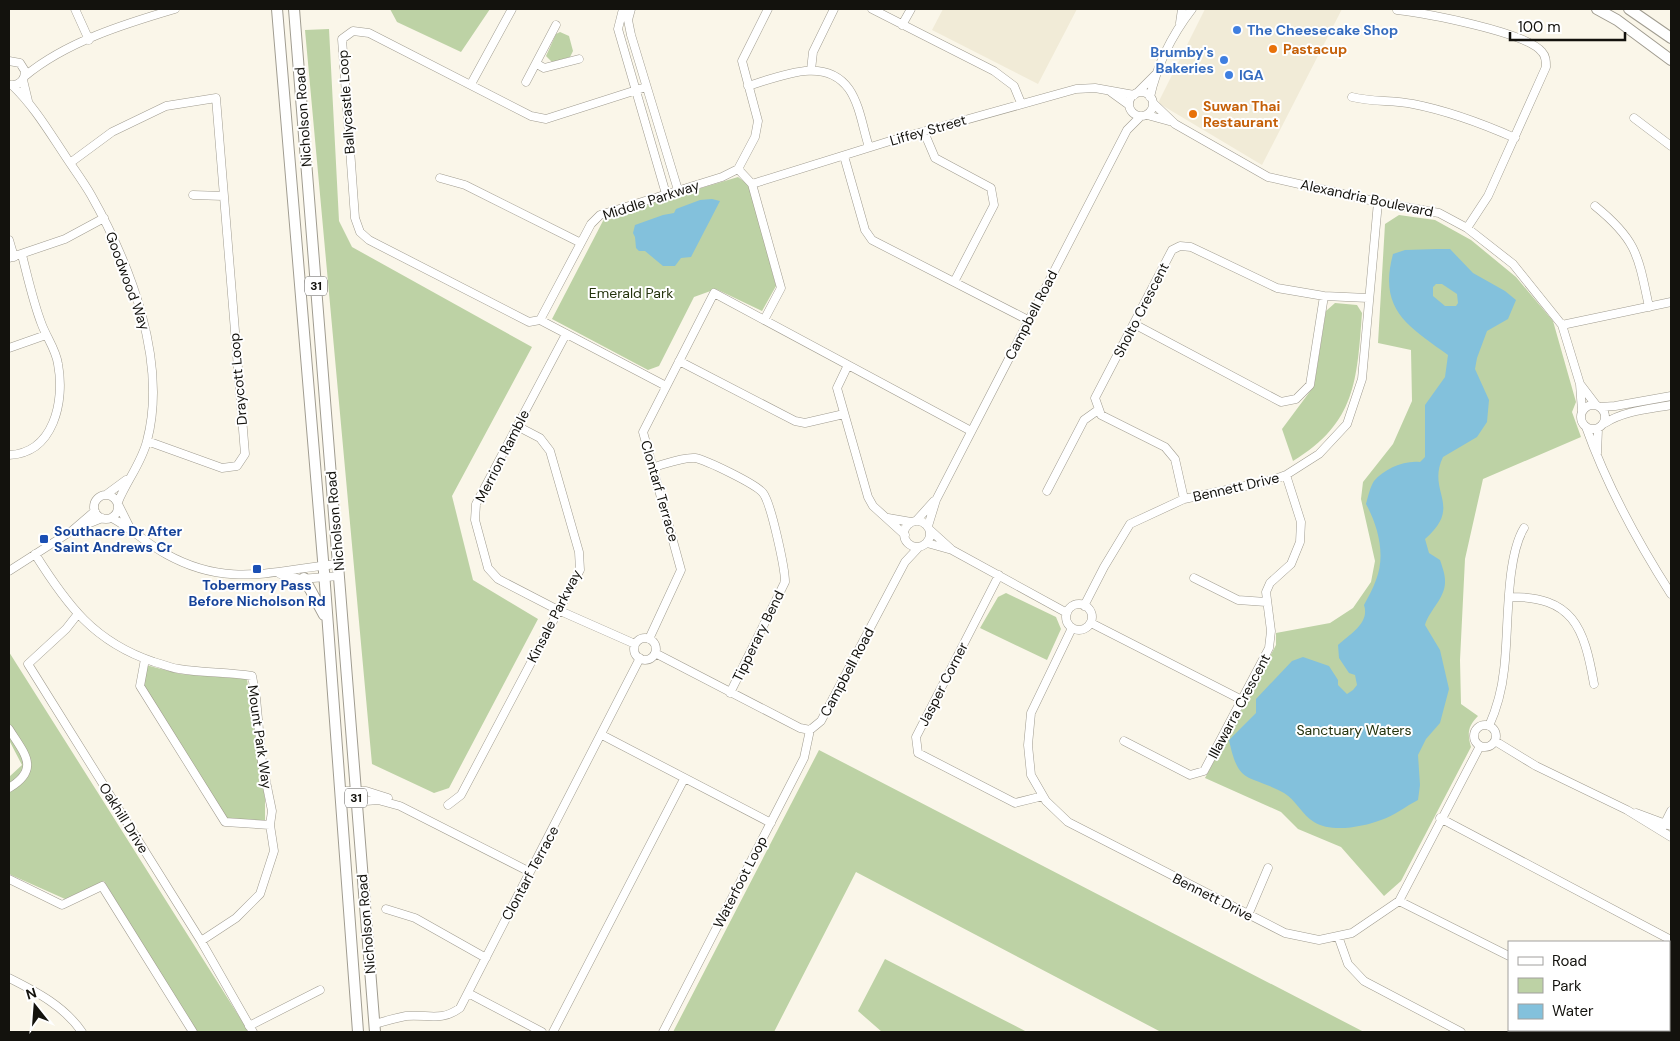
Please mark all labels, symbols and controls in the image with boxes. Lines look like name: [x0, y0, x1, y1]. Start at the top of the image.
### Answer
scale bar: [1510, 10, 1625, 42]
text: 100 m: [1518, 17, 1561, 37]
place label: The Cheesecake Shop: [1247, 21, 1398, 39]
marker: The Cheesecake Shop: [1231, 24, 1243, 36]
place label: Pastacup: [1283, 40, 1347, 58]
place label: Brumby's Bakeries: [1150, 43, 1214, 77]
marker: Pastacup: [1267, 43, 1279, 55]
street label: Ballycastle Loop: [333, 49, 359, 155]
marker: Brumby's Bakeries: [1218, 54, 1230, 66]
street label: Nicholson Road: [291, 66, 315, 168]
place label: IGA: [1239, 66, 1264, 84]
marker: IGA: [1223, 69, 1235, 81]
place label: Suwan Thai Restaurant: [1203, 97, 1281, 131]
marker: Suwan Thai Restaurant: [1187, 108, 1199, 120]
street label: Liffey Street: [888, 110, 968, 150]
street label: Alexandria Boulevard: [1299, 175, 1435, 221]
street label: Middle Parkway: [600, 176, 702, 224]
street label: Goodwood Way: [102, 229, 154, 333]
street label: Sholto Crescent: [1109, 259, 1173, 361]
street label: Campbell Road: [1001, 267, 1061, 363]
road number: 31: [305, 276, 327, 296]
park label: Emerald Park: [589, 284, 673, 302]
street label: Draycott Loop: [225, 332, 251, 426]
street label: Merrion Ramble: [471, 407, 533, 505]
street label: Clontarf Terrace: [637, 438, 683, 544]
street label: Bennett Drive: [1191, 468, 1281, 506]
street label: Nicholson Road: [322, 470, 348, 572]
place label: Southacre Dr After Saint Andrews Cr: [54, 522, 183, 556]
marker: Southacre Dr After Saint Andrews Cr: [38, 533, 50, 545]
marker: Tobermory Pass Before Nicholson Rd: [251, 563, 263, 575]
street label: Kinsale Parkway: [523, 566, 585, 666]
place label: Tobermory Pass Before Nicholson Rd: [188, 576, 326, 610]
street label: Tipperary Bend: [728, 587, 788, 685]
street label: Campbell Road: [816, 624, 878, 720]
street label: Jasper Corner: [914, 639, 972, 729]
street label: Illawarra Crescent: [1204, 650, 1274, 762]
street label: Mount Park Way: [244, 684, 276, 790]
park label: Sanctuary Waters: [1296, 721, 1412, 739]
street label: Oakhill Drive: [95, 779, 153, 857]
road number: 31: [345, 788, 367, 808]
street label: Clontarf Terrace: [497, 822, 563, 923]
street label: Waterfoot Loop: [709, 833, 771, 931]
street label: Bennett Drive: [1170, 869, 1256, 925]
street label: Nicholson Road: [353, 873, 379, 975]
legend: [1508, 941, 1670, 1031]
text: Road: [1552, 951, 1587, 971]
text: Park: [1552, 976, 1582, 996]
north arrow: [10, 981, 60, 1031]
text: N: [24, 983, 39, 1004]
text: Water: [1552, 1001, 1594, 1021]

